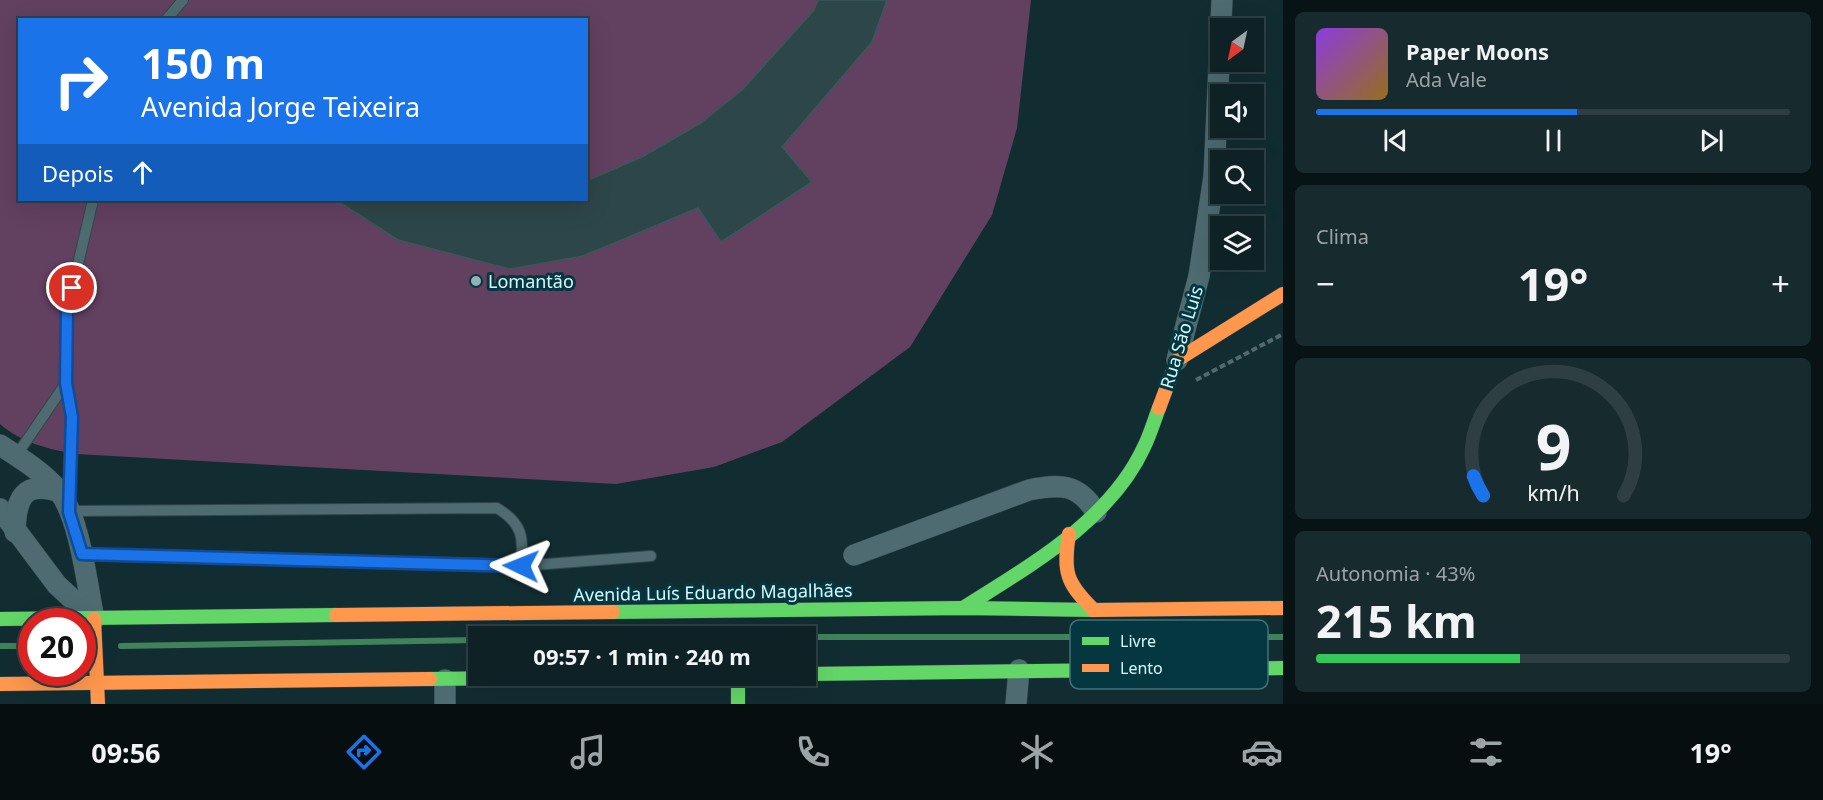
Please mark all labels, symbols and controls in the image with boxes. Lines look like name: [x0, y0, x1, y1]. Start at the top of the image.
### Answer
north arrow: [1210, 18, 1264, 72]
map controls: [1210, 18, 1264, 270]
text: 150 m: [141, 34, 265, 91]
text: Paper Moons: [1406, 36, 1549, 66]
icon: right: [42, 42, 120, 120]
text: Ada Vale: [1406, 66, 1487, 93]
button: sound: [1210, 84, 1264, 138]
text: Avenida Jorge Teixeira: [141, 88, 420, 125]
icon: previous: [1379, 124, 1412, 157]
icon: pause: [1537, 124, 1570, 157]
icon: next: [1695, 124, 1728, 157]
button: search: [1210, 150, 1264, 204]
icon: ahead: [126, 156, 159, 189]
text: Depois: [42, 158, 114, 188]
button: layers: [1210, 216, 1264, 270]
text: Clima: [1316, 223, 1369, 250]
text: 19°: [1518, 253, 1588, 314]
text: −: [1316, 261, 1335, 306]
text: +: [1771, 261, 1790, 306]
pin: [46, 262, 97, 313]
place label: Lomantão: [488, 269, 574, 293]
icon: arrive: [55, 271, 88, 304]
marker: Lomantão: [469, 274, 483, 288]
street label: Rua São Luis: [1154, 283, 1208, 391]
text: 9: [1535, 403, 1571, 488]
text: km/h: [1527, 478, 1579, 507]
position arrow: [489, 534, 553, 598]
text: Autonomia · 43%: [1316, 560, 1475, 587]
street label: Avenida Luís Eduardo Magalhães: [573, 578, 853, 606]
text: 215 km: [1316, 590, 1477, 651]
speed limit sign: 20: [18, 608, 96, 686]
legend: [1070, 620, 1268, 689]
text: Livre: [1120, 630, 1156, 652]
text: 09:57 · 1 min · 240 m: [533, 641, 751, 671]
text: Lento: [1120, 657, 1163, 679]
icon: directions: [343, 731, 385, 773]
icon: music: [567, 731, 609, 773]
icon: phone: [792, 731, 834, 773]
icon: climate: [1016, 731, 1058, 773]
icon: car: [1241, 731, 1283, 773]
icon: filters: [1465, 731, 1507, 773]
text: 09:56: [91, 734, 161, 771]
text: 19°: [1689, 734, 1732, 771]

